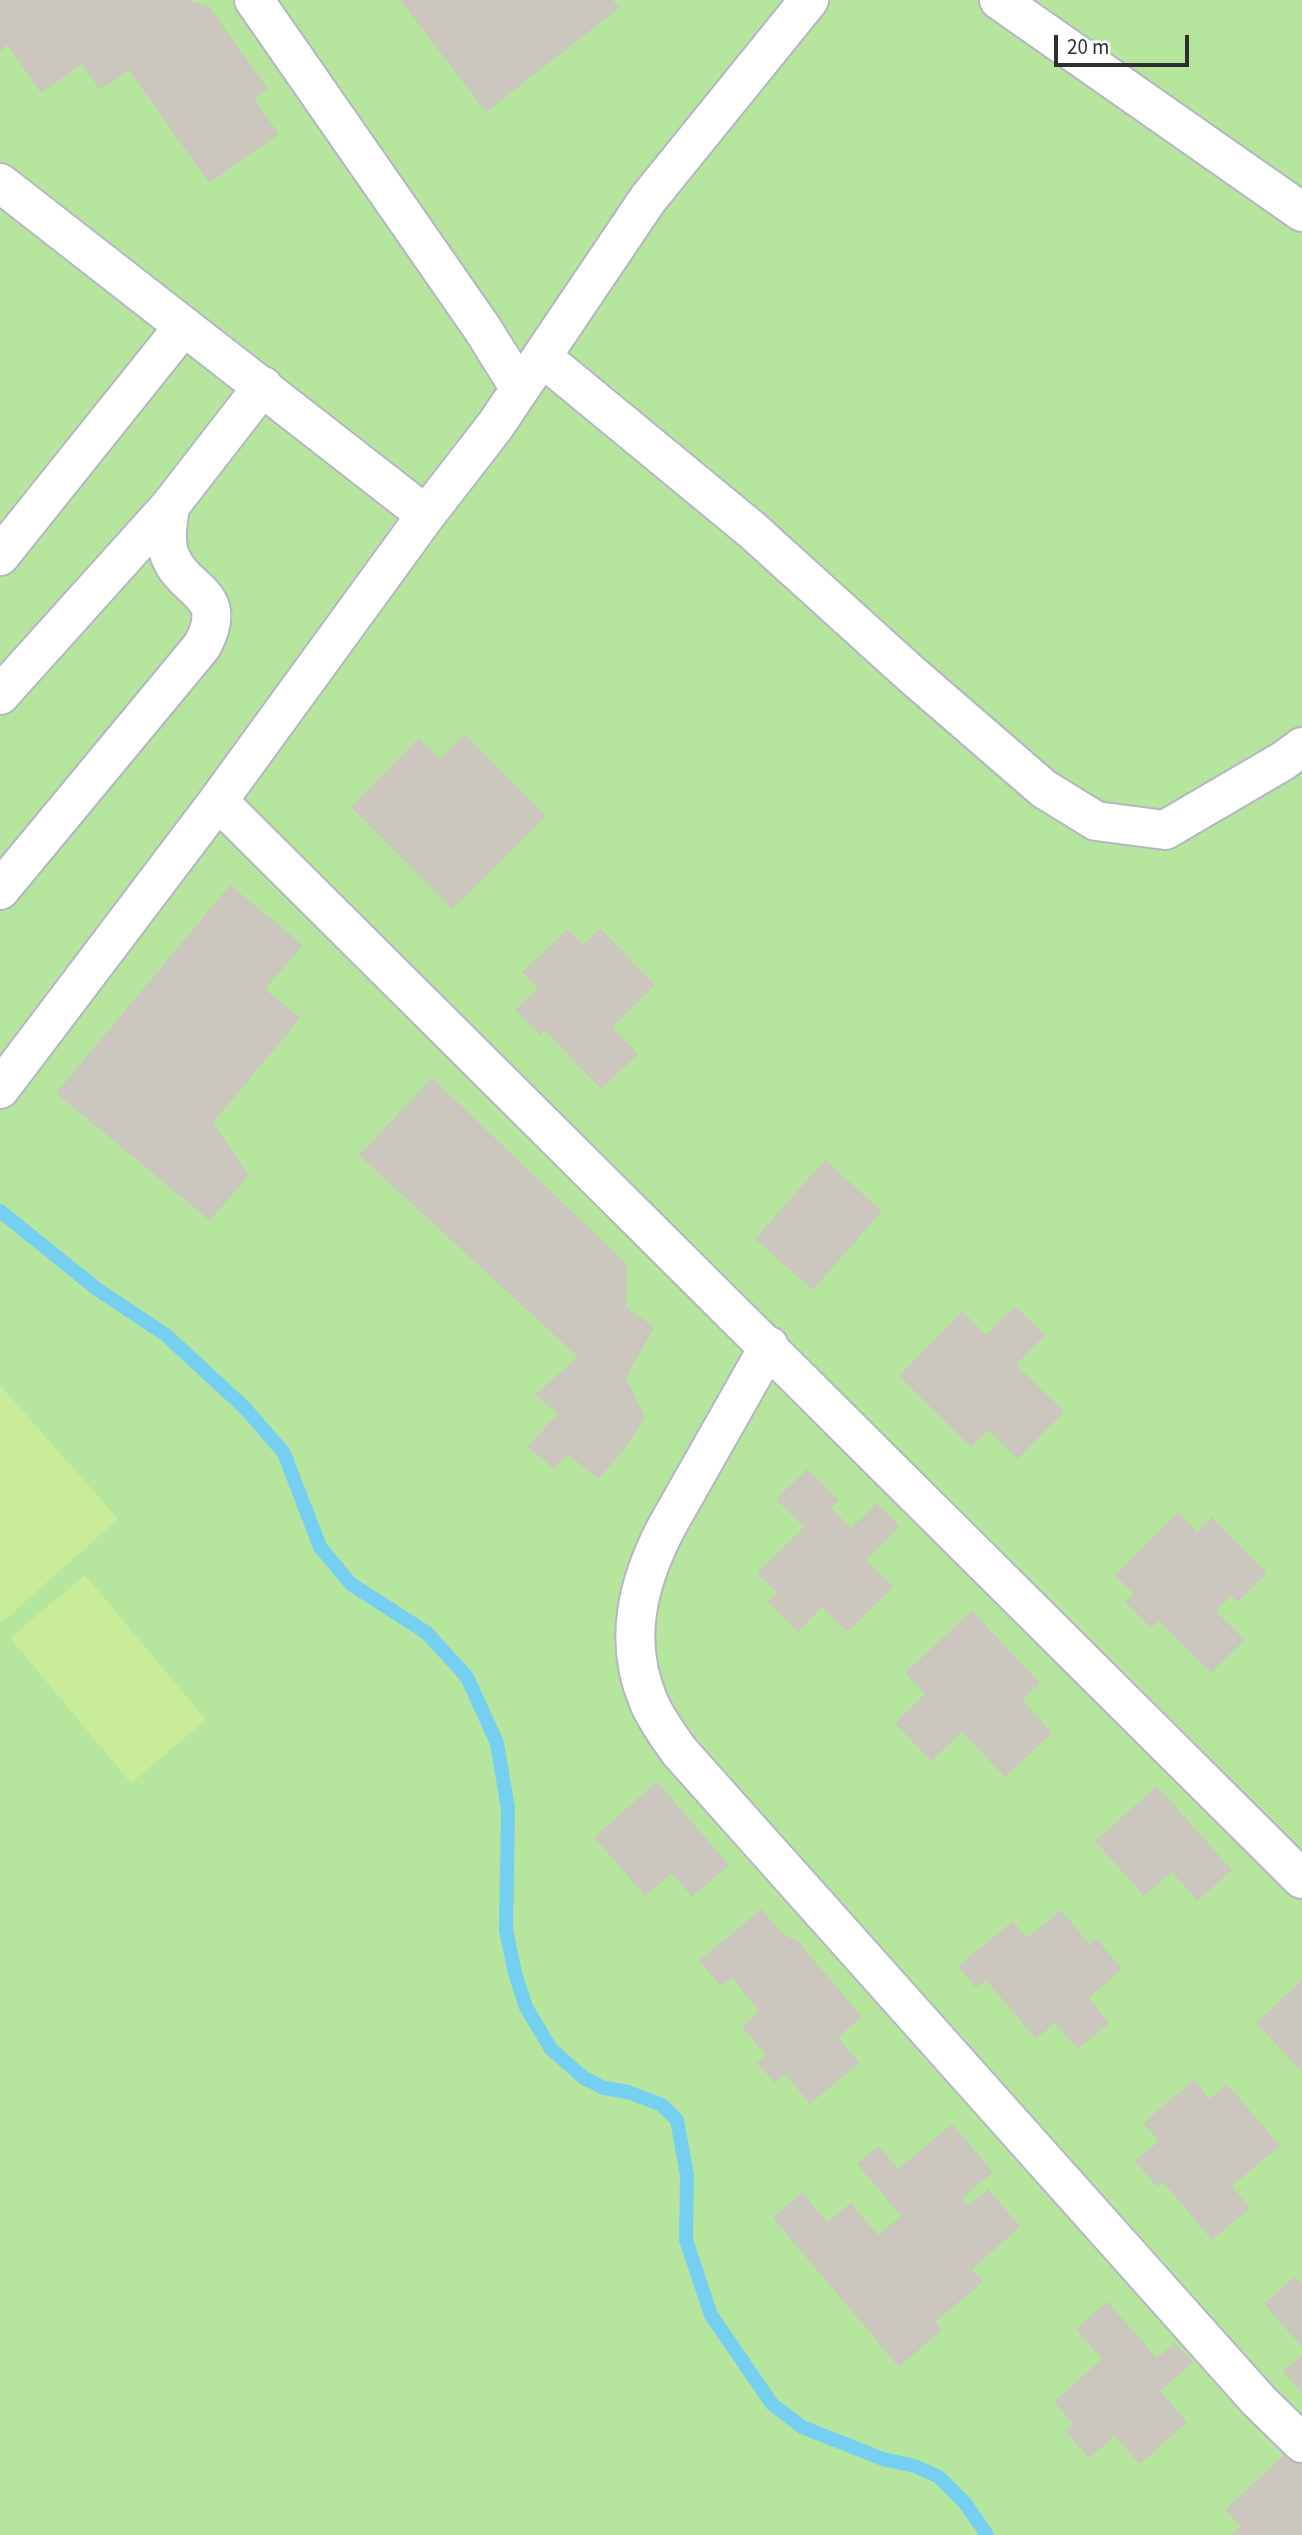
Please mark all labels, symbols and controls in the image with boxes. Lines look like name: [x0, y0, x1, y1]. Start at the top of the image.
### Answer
scale bar: [1057, 21, 1192, 65]
text: 20 m: [1067, 32, 1109, 62]

